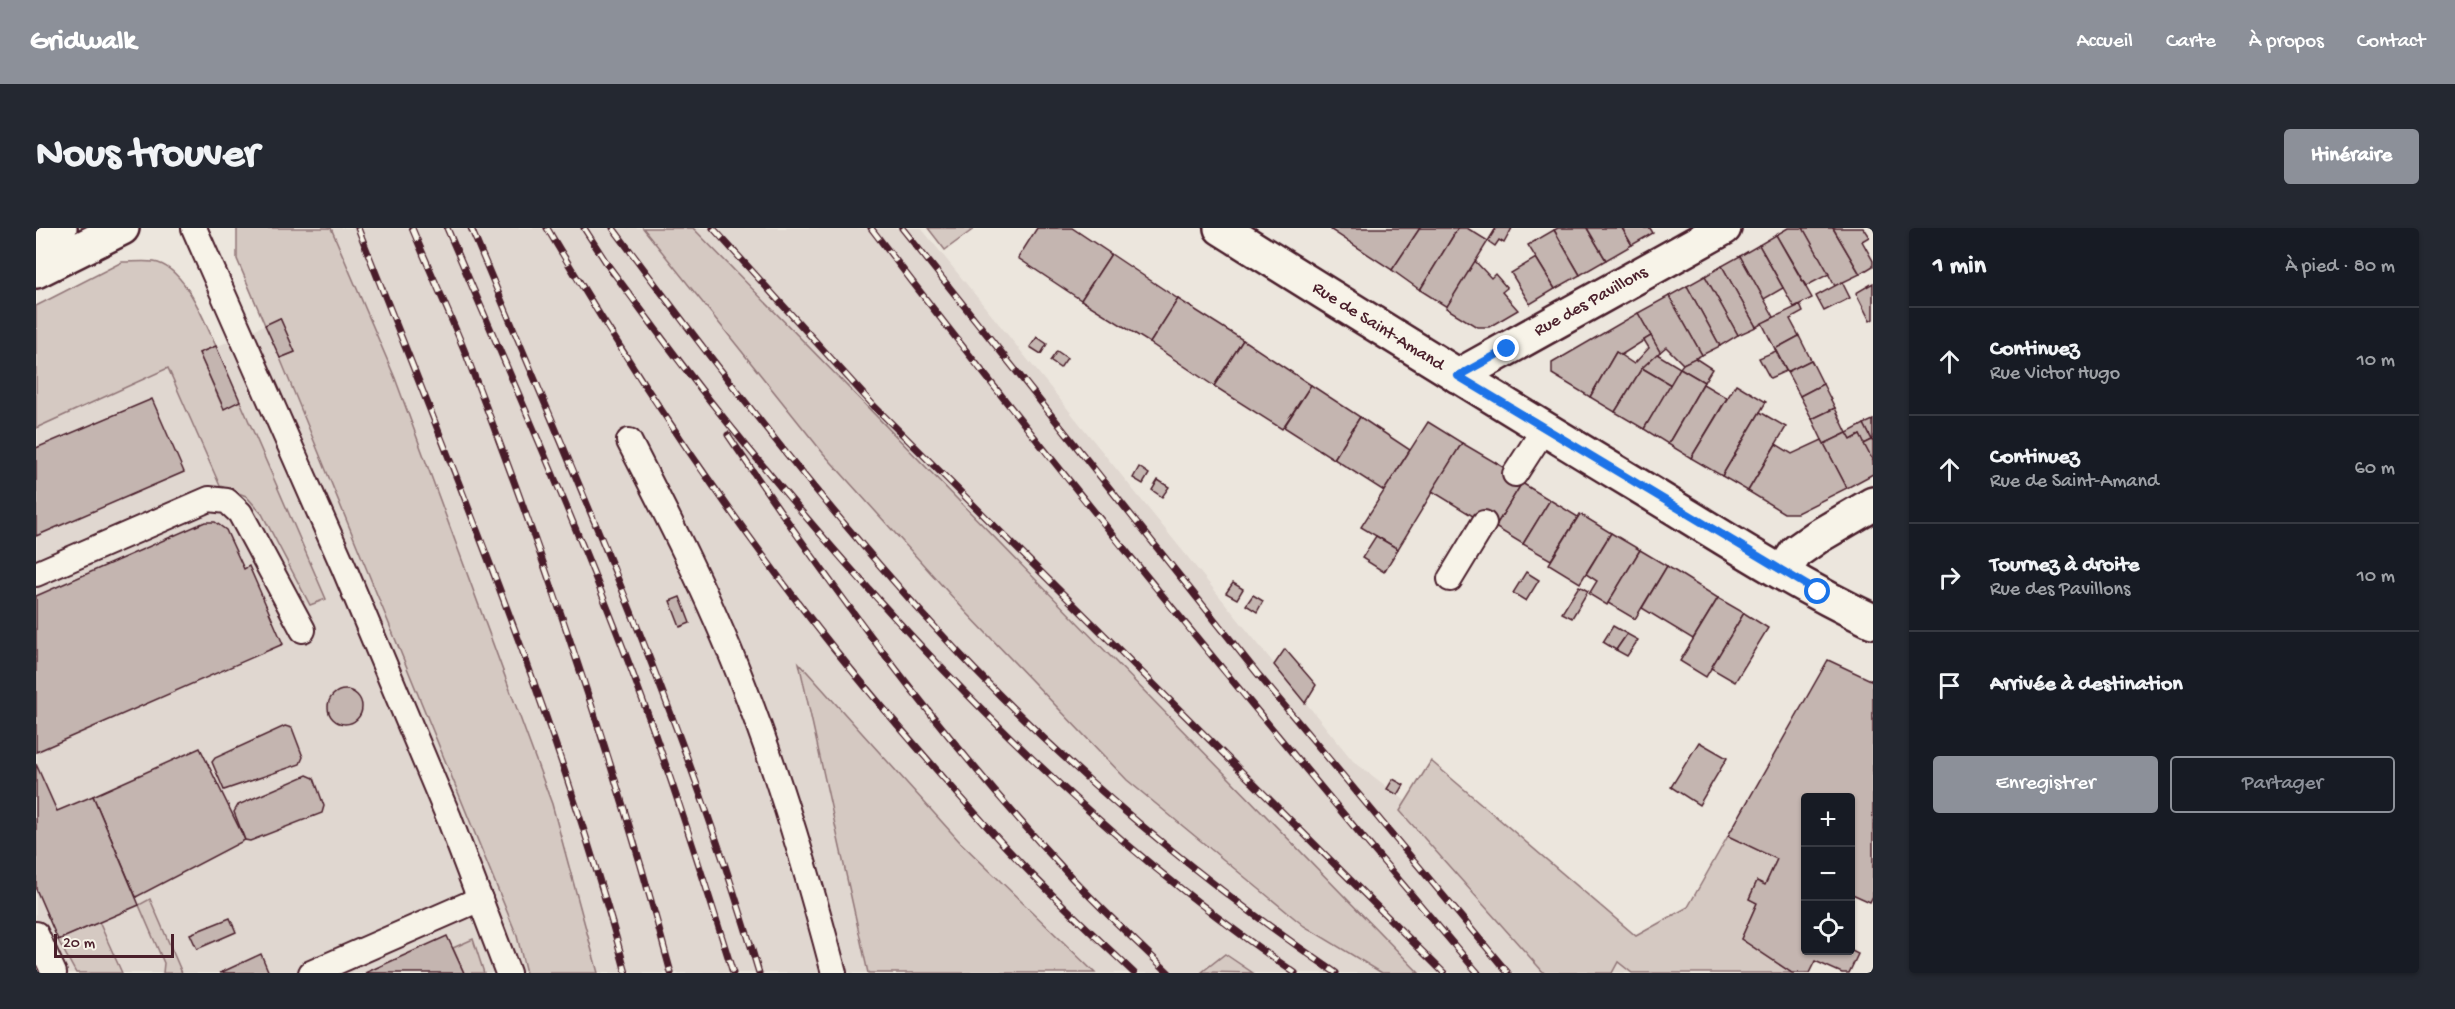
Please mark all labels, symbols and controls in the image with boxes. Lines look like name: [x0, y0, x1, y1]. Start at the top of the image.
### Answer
text: Gridwalk: [30, 26, 136, 59]
text: Accueil: [2076, 30, 2133, 55]
text: Carte: [2166, 30, 2216, 55]
text: À propos: [2249, 30, 2324, 55]
text: Contact: [2357, 30, 2425, 55]
button: Itinéraire: [2284, 129, 2419, 184]
text: Nous trouver: [36, 132, 259, 181]
text: 1 min: [1933, 252, 1986, 283]
text: À pied · 80 m: [2285, 256, 2395, 279]
street label: Rue des Pavillons: [1531, 262, 1653, 342]
street label: Rue de Saint-Amand: [1308, 278, 1449, 377]
route end: [1493, 335, 1519, 361]
text: Continuez: [1990, 337, 2079, 363]
icon: ahead: [1933, 345, 1966, 378]
text: 10 m: [2357, 350, 2395, 373]
text: Rue Victor Hugo: [1990, 363, 2120, 386]
text: Continuez: [1990, 445, 2079, 471]
icon: ahead: [1933, 453, 1966, 486]
text: 60 m: [2355, 458, 2395, 481]
text: Rue de Saint-Amand: [1990, 471, 2159, 494]
text: Tournez à droite: [1990, 553, 2139, 579]
icon: right: [1933, 561, 1966, 594]
text: 10 m: [2357, 566, 2395, 589]
route start: [1804, 578, 1830, 604]
text: Rue des Pavillons: [1990, 579, 2130, 602]
icon: arrive: [1933, 669, 1966, 702]
text: Arrivée à destination: [1990, 672, 2183, 698]
button: Enregistrer: [1933, 756, 2158, 813]
button: Partager: [2170, 756, 2395, 813]
map controls: [1801, 793, 1855, 955]
button: +: [1801, 793, 1855, 847]
button: −: [1801, 847, 1855, 901]
button: locate: [1801, 901, 1855, 955]
scale bar: [54, 931, 174, 958]
text: 20 m: [63, 935, 95, 954]

